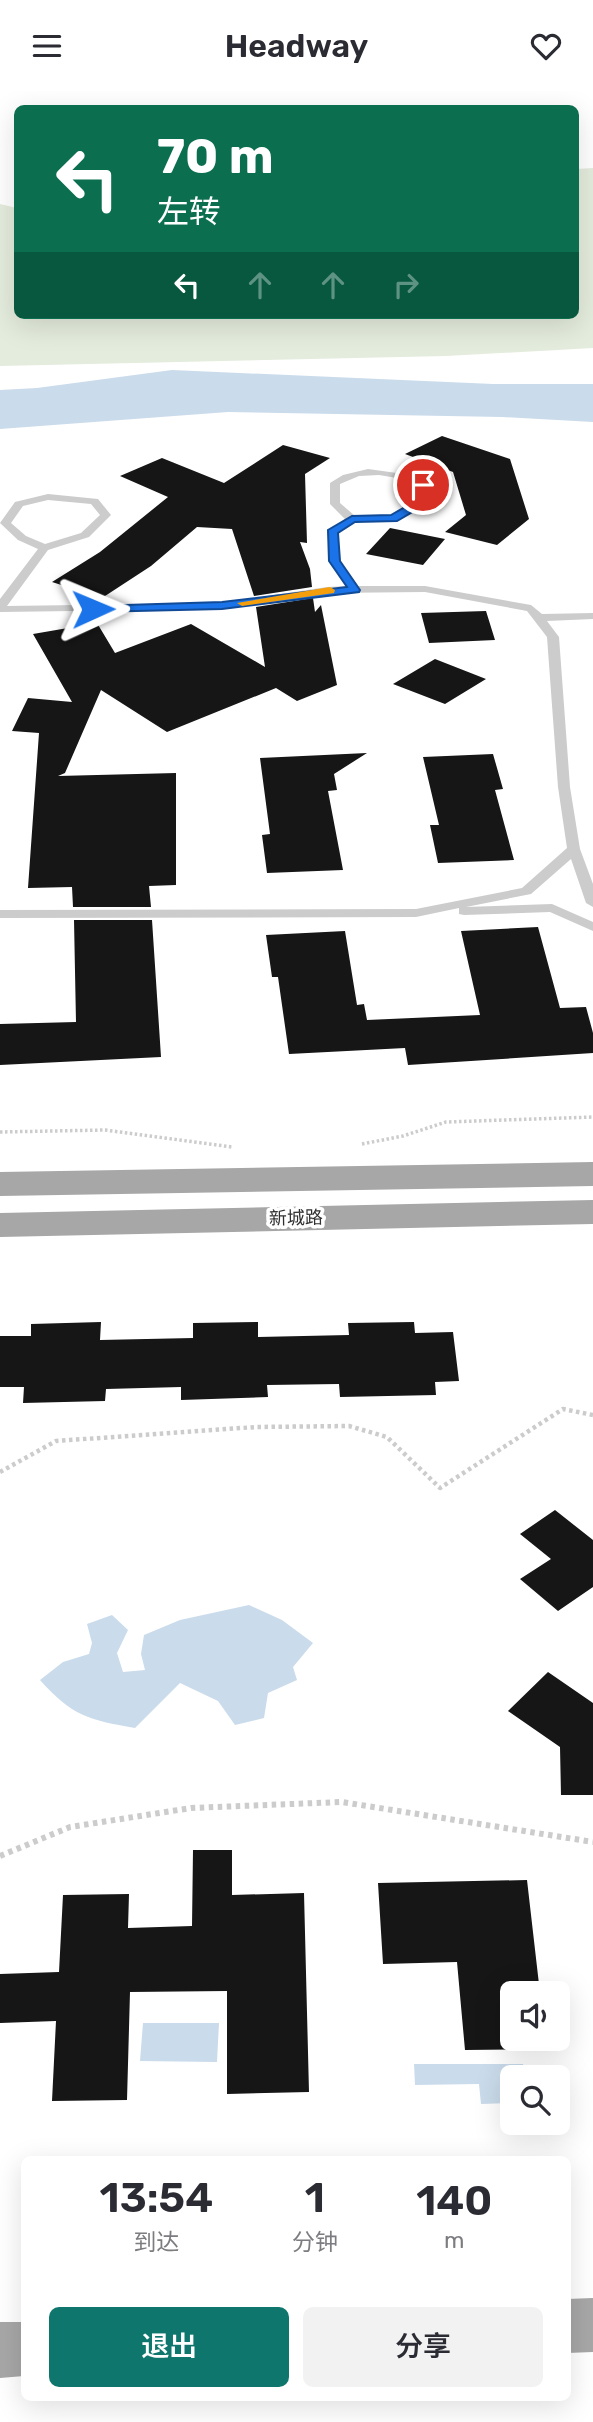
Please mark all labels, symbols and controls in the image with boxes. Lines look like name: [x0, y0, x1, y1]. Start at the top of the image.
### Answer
icon: menu: [28, 27, 66, 65]
text: Headway: [225, 27, 368, 65]
icon: heart: [527, 27, 565, 65]
text: 70 m: [157, 127, 274, 185]
icon: left: [42, 133, 133, 224]
text: 左转: [157, 193, 221, 231]
icon: left: [168, 266, 206, 304]
icon: ahead: [241, 266, 279, 304]
icon: ahead: [314, 266, 352, 304]
icon: right: [387, 266, 425, 304]
pin: [393, 455, 453, 515]
icon: arrive: [404, 466, 442, 504]
position arrow: [56, 572, 130, 646]
street label: 新城路: [269, 1207, 323, 1229]
map controls: [500, 1981, 570, 2135]
button: sound: [500, 1981, 570, 2051]
button: search: [500, 2065, 570, 2135]
text: 13:54: [100, 2173, 213, 2223]
text: 1: [305, 2173, 325, 2223]
text: 140: [416, 2176, 492, 2226]
text: m: [444, 2226, 465, 2254]
text: 到达: [133, 2228, 179, 2256]
text: 分钟: [292, 2228, 338, 2256]
button: 退出: [49, 2307, 289, 2387]
button: 分享: [303, 2307, 543, 2387]

